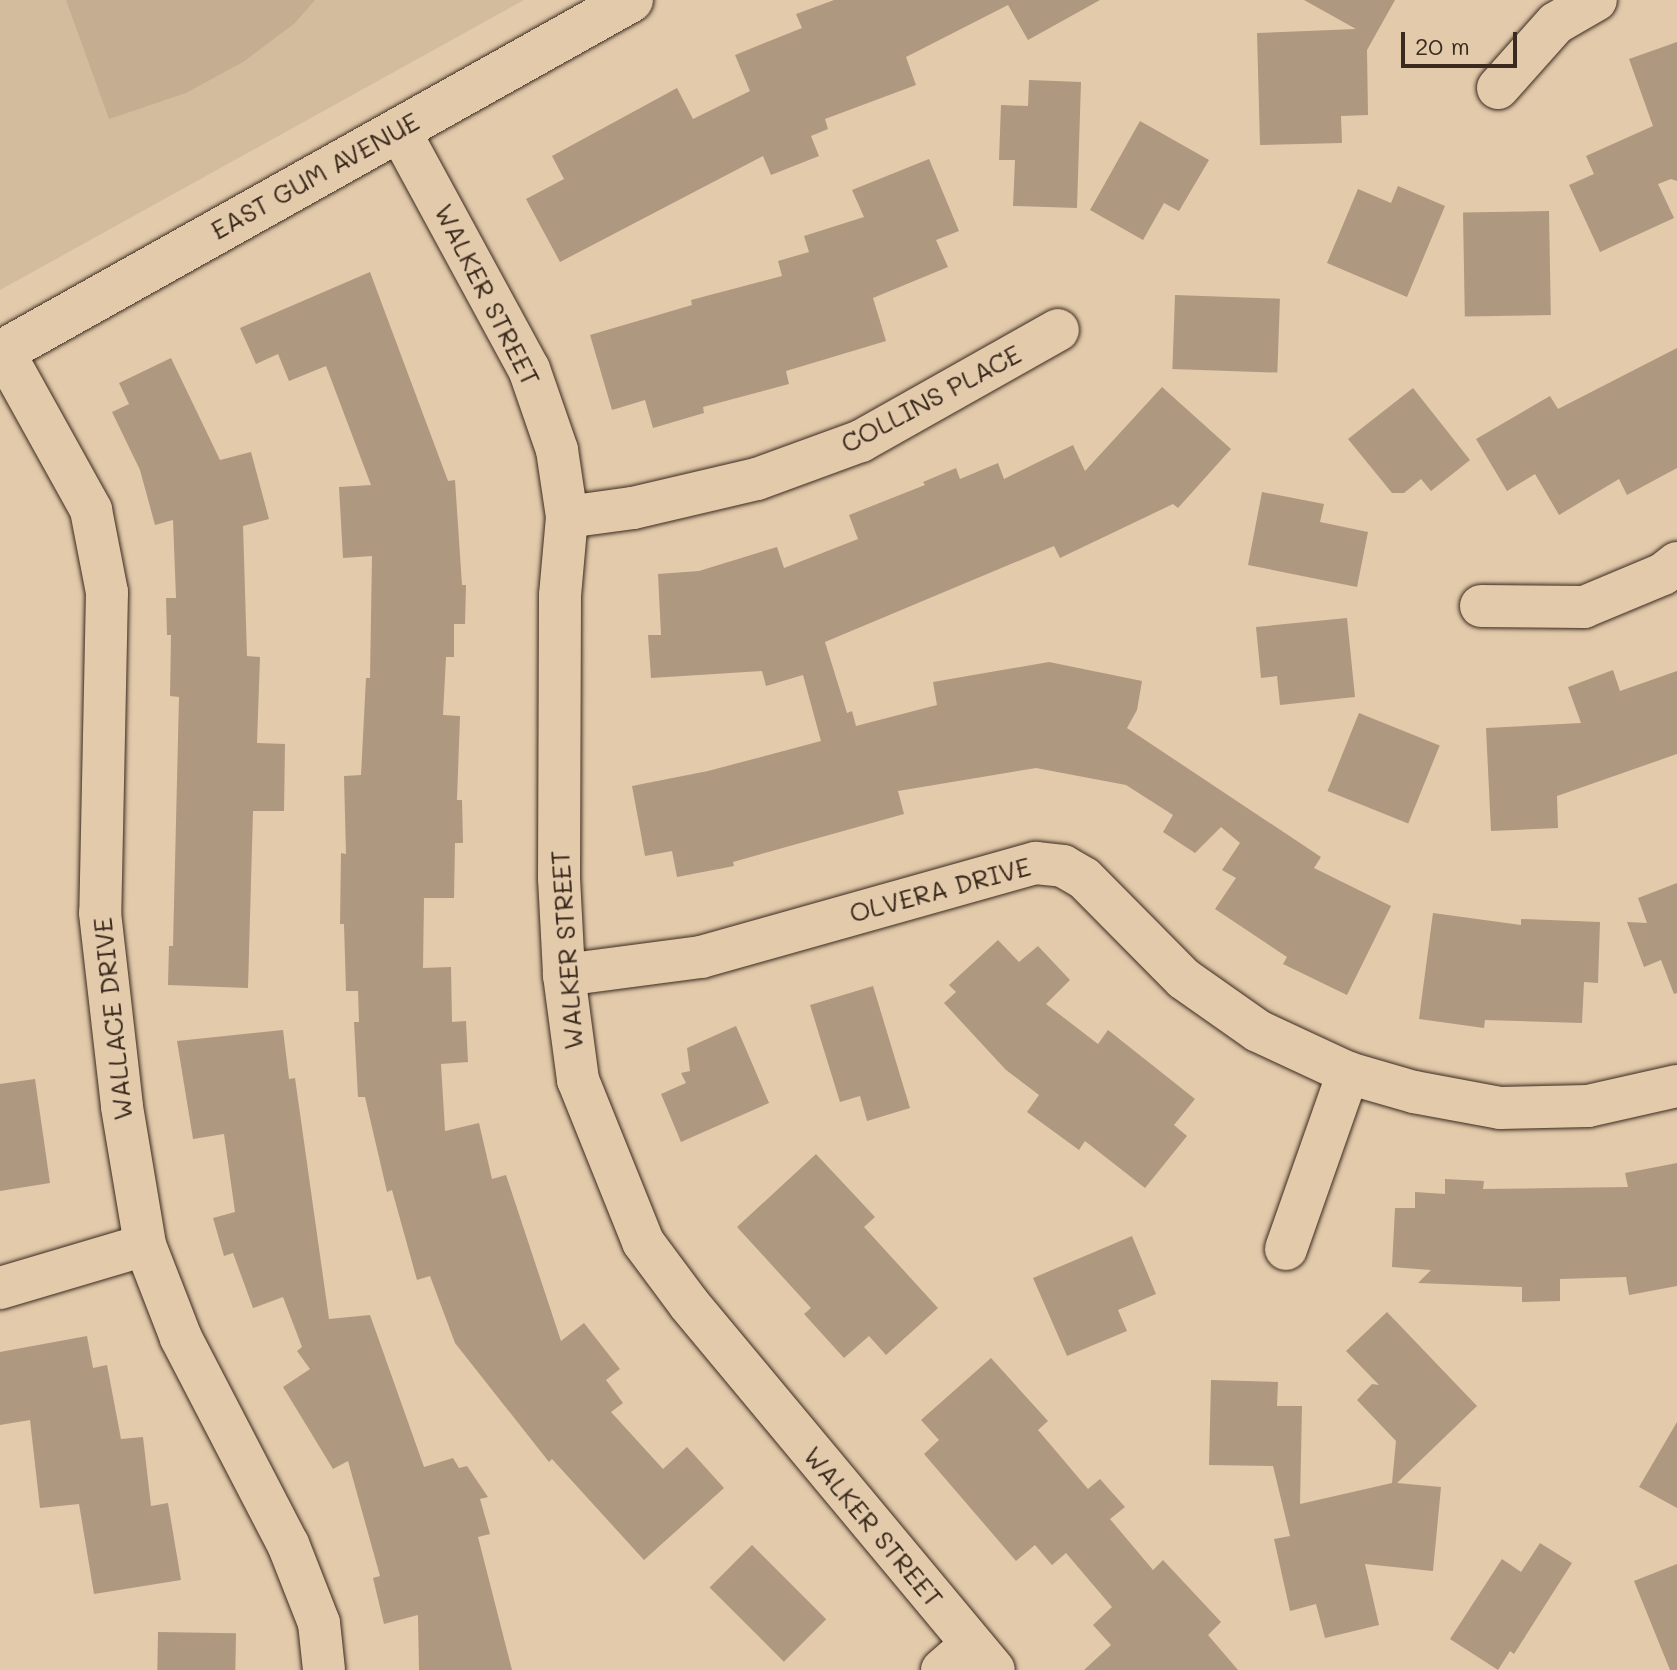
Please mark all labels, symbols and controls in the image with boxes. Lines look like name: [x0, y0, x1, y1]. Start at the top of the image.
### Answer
scale bar: [1405, 16, 1521, 66]
text: 20 m: [1415, 30, 1470, 61]
street label: EAST GUM AVENUE: [205, 106, 425, 246]
street label: WALKER STREET: [428, 199, 546, 391]
street label: COLLINS PLACE: [836, 338, 1026, 460]
street label: WALKER STREET: [544, 849, 590, 1051]
street label: OLVERA DRIVE: [846, 851, 1034, 929]
street label: WALLACE DRIVE: [87, 916, 139, 1122]
street label: WALKER STREET: [797, 1440, 949, 1614]

